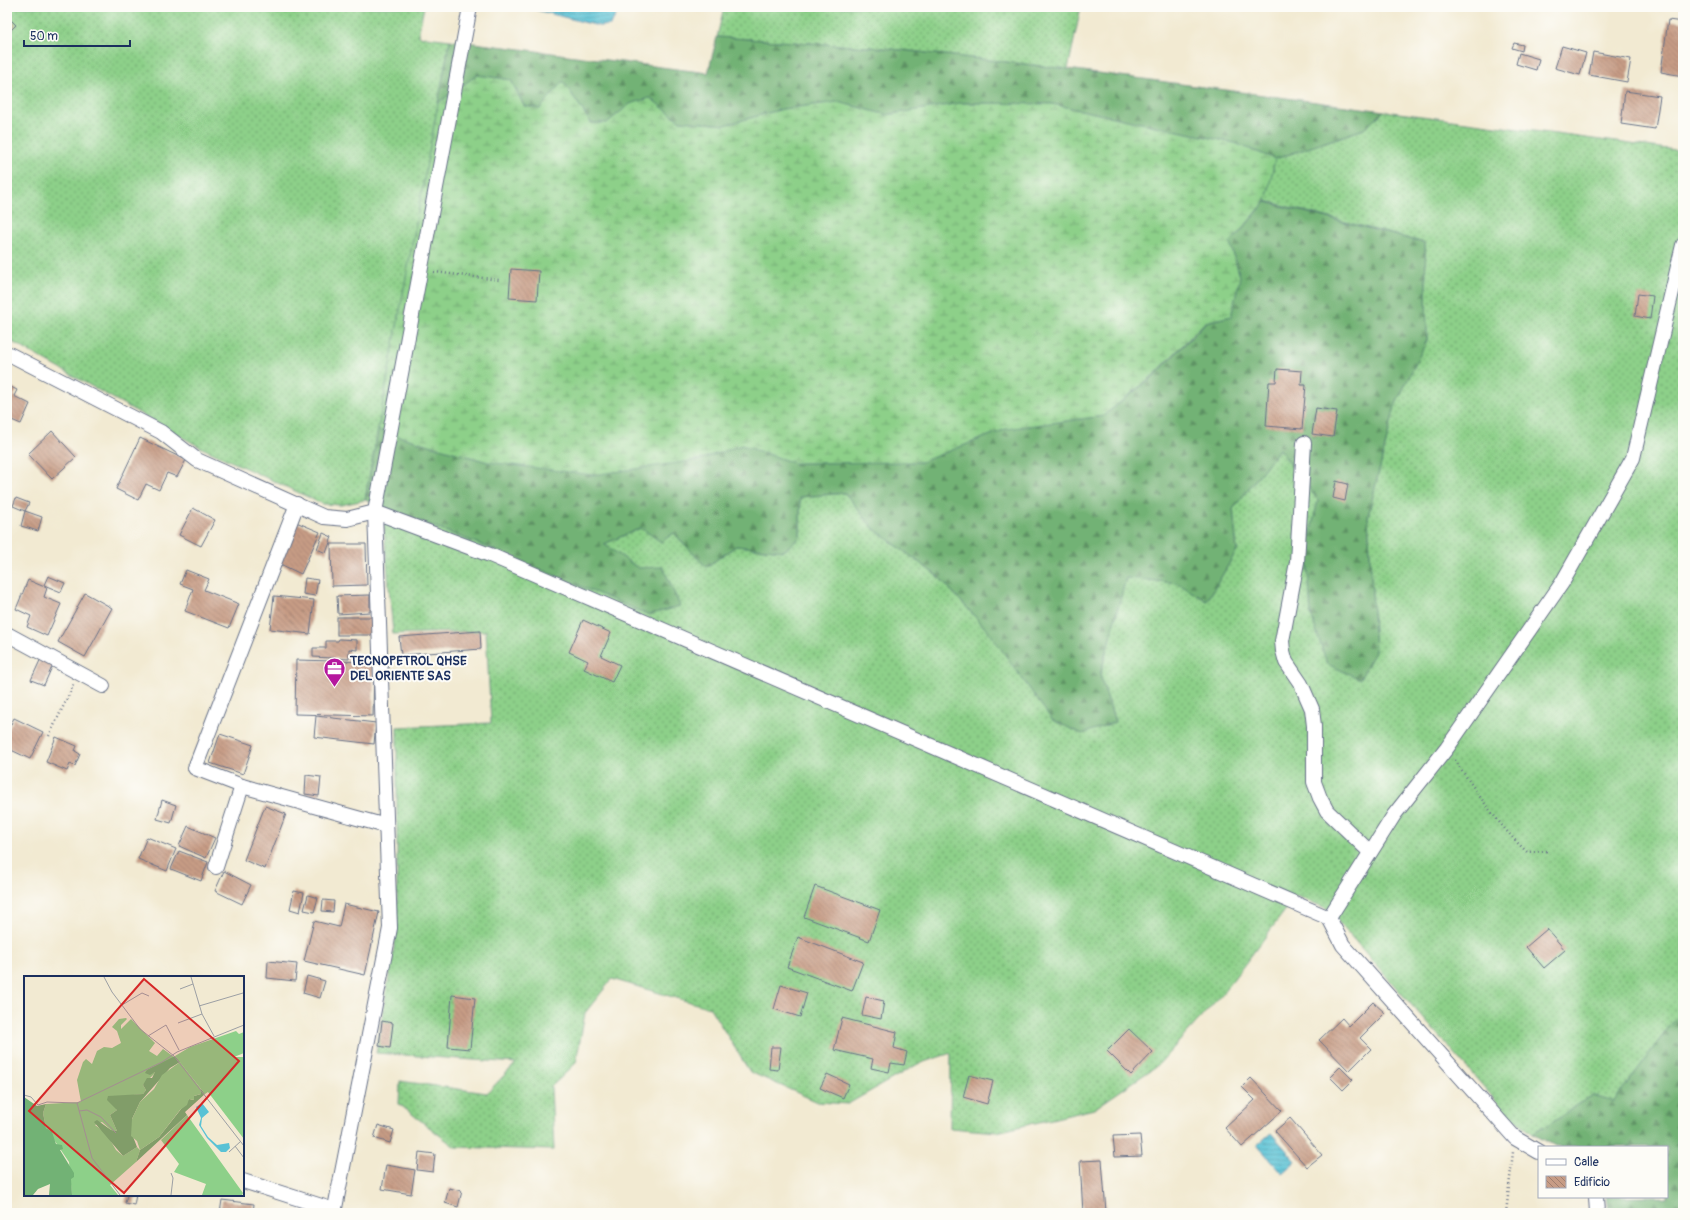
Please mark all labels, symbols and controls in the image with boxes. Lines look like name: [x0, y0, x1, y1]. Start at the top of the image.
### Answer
scale bar: [24, 22, 130, 48]
text: 50 m: [30, 29, 58, 44]
place label: TECNOPETROL QHSE DEL ORIENTE SAS: [349, 653, 467, 684]
office icon: TECNOPETROL QHSE DEL ORIENTE SAS: [321, 655, 347, 688]
inset map: [24, 976, 244, 1196]
legend: [1538, 1146, 1668, 1198]
text: Calle: [1574, 1155, 1599, 1170]
text: Edificio: [1574, 1175, 1610, 1190]

